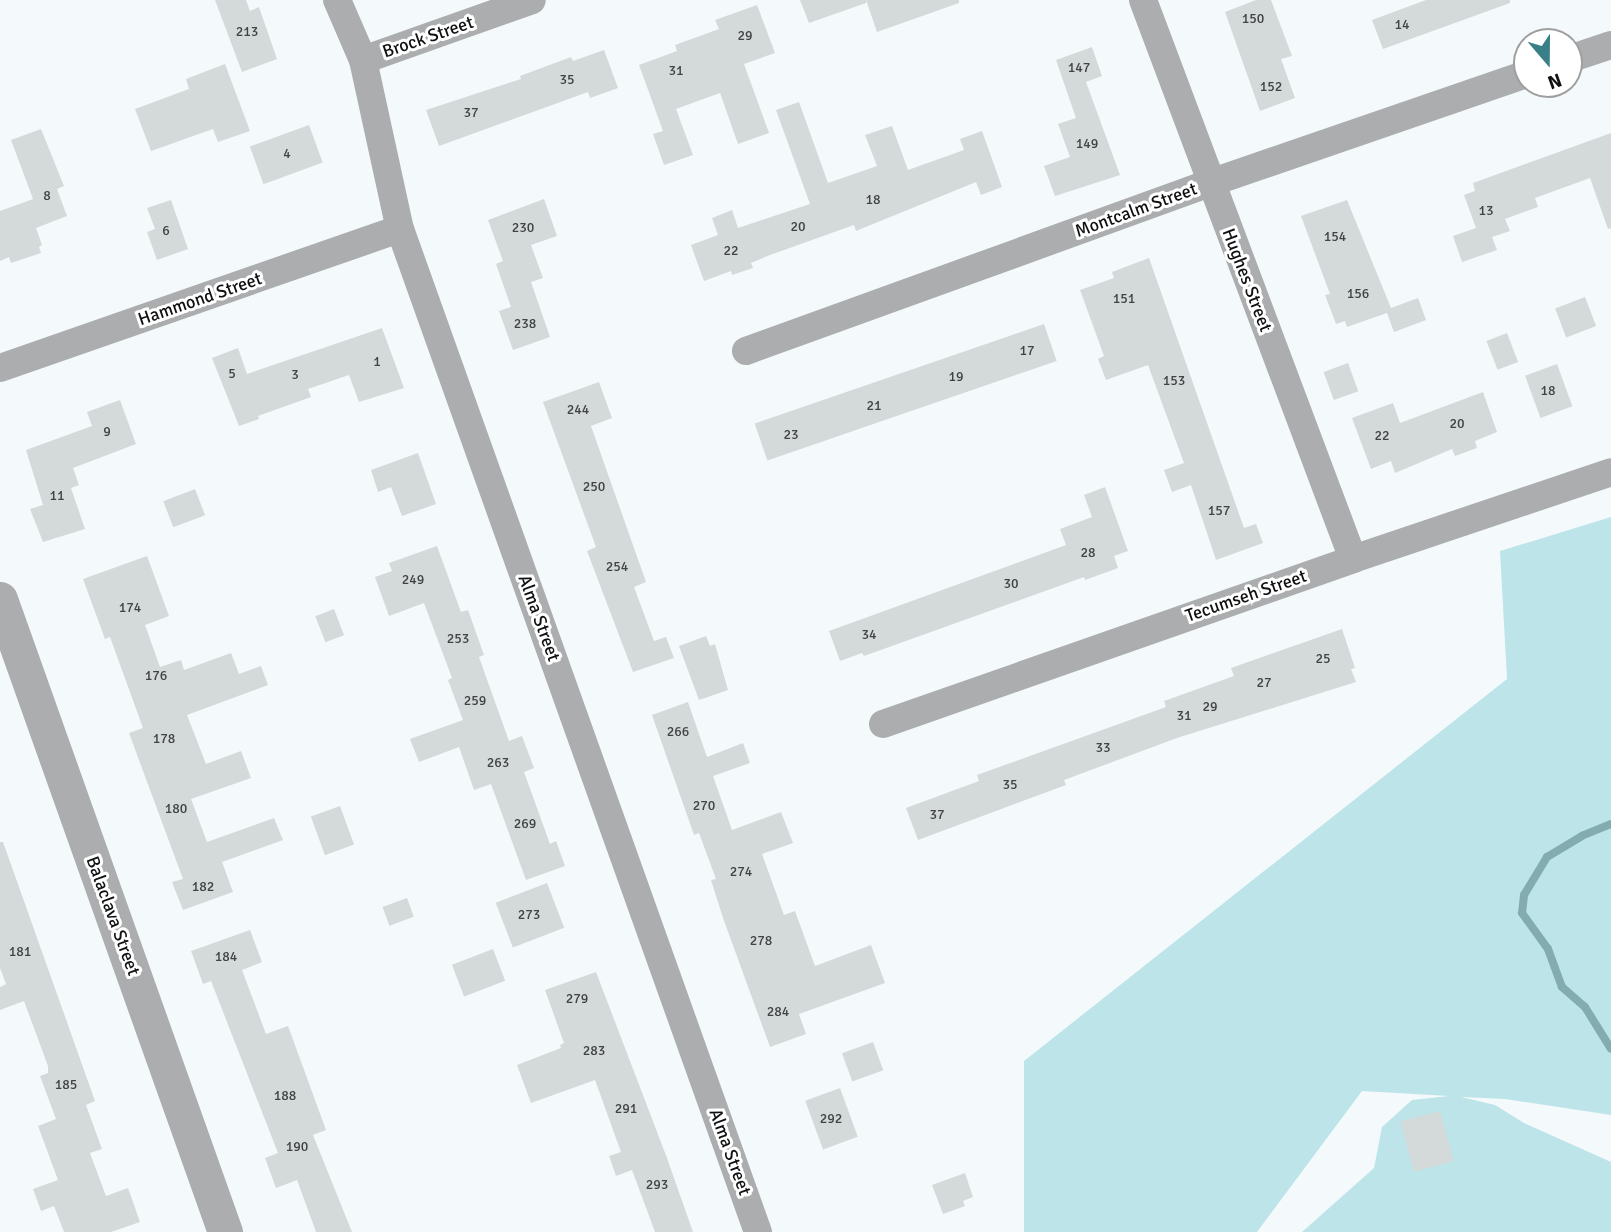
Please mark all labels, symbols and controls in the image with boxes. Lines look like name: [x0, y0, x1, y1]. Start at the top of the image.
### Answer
street label: Brock Street: [380, 11, 476, 63]
house number: 150: [1242, 11, 1264, 27]
house number: 14: [1394, 17, 1410, 33]
house number: 213: [236, 24, 258, 40]
house number: 29: [737, 28, 753, 44]
north arrow: [1513, 28, 1583, 98]
house number: 147: [1068, 60, 1090, 76]
house number: 31: [668, 63, 684, 79]
text: N: [1544, 67, 1565, 94]
house number: 35: [559, 72, 575, 88]
house number: 152: [1260, 79, 1282, 95]
house number: 37: [463, 105, 479, 121]
house number: 149: [1076, 136, 1098, 152]
house number: 4: [283, 146, 291, 162]
street label: Montcalm Street: [1072, 178, 1200, 242]
house number: 8: [43, 188, 51, 204]
house number: 18: [865, 192, 881, 208]
house number: 13: [1478, 203, 1494, 219]
house number: 20: [790, 219, 806, 235]
house number: 230: [512, 220, 534, 236]
house number: 6: [162, 223, 170, 239]
street label: Hughes Street: [1217, 225, 1277, 335]
house number: 154: [1324, 229, 1346, 245]
house number: 22: [723, 243, 739, 259]
street label: Hammond Street: [135, 268, 265, 330]
house number: 156: [1347, 286, 1369, 302]
house number: 151: [1113, 291, 1135, 307]
house number: 238: [514, 316, 536, 332]
house number: 17: [1019, 343, 1035, 359]
house number: 1: [373, 354, 381, 370]
house number: 5: [228, 366, 236, 382]
house number: 3: [291, 367, 299, 383]
house number: 19: [948, 369, 964, 385]
house number: 153: [1163, 373, 1185, 389]
house number: 18: [1540, 383, 1556, 399]
house number: 21: [866, 398, 882, 414]
house number: 244: [567, 402, 589, 418]
house number: 20: [1449, 416, 1465, 432]
house number: 9: [103, 424, 111, 440]
house number: 23: [783, 427, 799, 443]
house number: 22: [1374, 428, 1390, 444]
house number: 250: [583, 479, 605, 495]
house number: 11: [49, 488, 65, 504]
house number: 157: [1208, 503, 1230, 519]
house number: 28: [1080, 545, 1096, 561]
house number: 254: [606, 559, 628, 575]
street label: Tecumseh Street: [1183, 565, 1309, 627]
house number: 249: [402, 572, 424, 588]
street label: Alma Street: [513, 572, 565, 664]
house number: 30: [1003, 576, 1019, 592]
house number: 174: [119, 600, 141, 616]
house number: 34: [861, 627, 877, 643]
house number: 253: [447, 631, 469, 647]
house number: 25: [1315, 651, 1331, 667]
house number: 176: [145, 668, 167, 684]
house number: 27: [1256, 675, 1272, 691]
house number: 259: [464, 693, 486, 709]
house number: 29: [1202, 699, 1218, 715]
house number: 31: [1176, 708, 1192, 724]
house number: 266: [667, 724, 689, 740]
house number: 178: [153, 731, 175, 747]
house number: 33: [1095, 740, 1111, 756]
house number: 263: [487, 755, 509, 771]
house number: 35: [1002, 777, 1018, 793]
house number: 270: [693, 798, 715, 814]
house number: 180: [165, 801, 187, 817]
house number: 37: [929, 807, 945, 823]
house number: 269: [514, 816, 536, 832]
street label: Balaclava Street: [81, 853, 145, 979]
house number: 274: [730, 864, 752, 880]
house number: 182: [192, 879, 214, 895]
house number: 273: [518, 907, 540, 923]
house number: 278: [750, 933, 772, 949]
house number: 181: [9, 944, 31, 960]
house number: 184: [215, 949, 237, 965]
house number: 279: [566, 991, 588, 1007]
house number: 284: [767, 1004, 789, 1020]
house number: 283: [583, 1043, 605, 1059]
house number: 185: [55, 1077, 77, 1093]
house number: 188: [274, 1088, 296, 1104]
house number: 291: [615, 1101, 637, 1117]
street label: Alma Street: [704, 1106, 756, 1198]
house number: 292: [820, 1111, 842, 1127]
house number: 190: [286, 1139, 308, 1155]
house number: 293: [646, 1177, 668, 1193]

